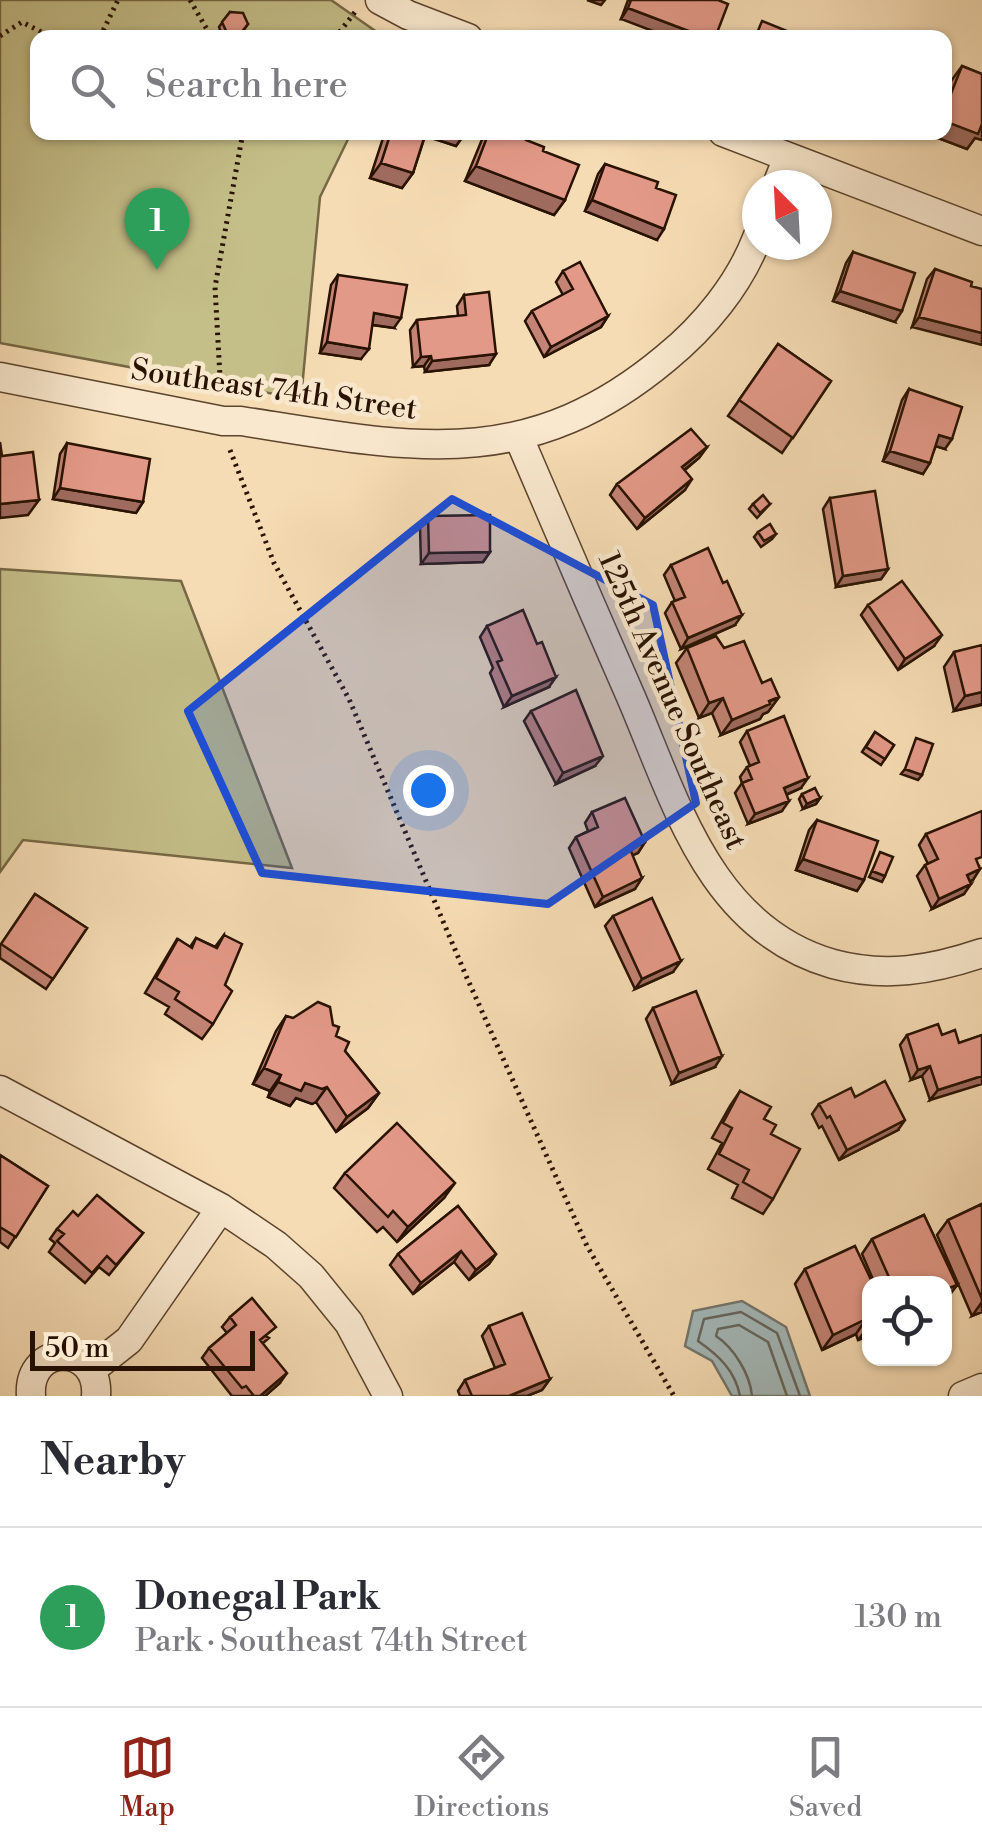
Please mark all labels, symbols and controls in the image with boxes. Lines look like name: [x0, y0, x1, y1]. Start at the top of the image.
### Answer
search box: [30, 30, 952, 140]
icon: search: [65, 58, 120, 113]
text: Search here: [145, 62, 348, 109]
north arrow: [742, 170, 832, 260]
pin: 1: [124, 188, 190, 270]
street label: Southeast 74th Street: [129, 351, 420, 429]
street label: 125th Avenue Southeast: [589, 546, 755, 856]
your location: [403, 765, 454, 816]
map controls: [862, 1276, 952, 1366]
button: locate: [862, 1276, 952, 1366]
scale bar: [30, 1326, 255, 1370]
text: 50 m: [45, 1331, 109, 1366]
text: Nearby: [40, 1435, 185, 1488]
text: Donegal Park: [135, 1574, 380, 1621]
text: 1: [65, 1597, 80, 1637]
text: 130 m: [855, 1597, 942, 1637]
text: Park · Southeast 74th Street: [135, 1621, 528, 1661]
tab: Map: [120, 1730, 175, 1825]
tab: Directions: [414, 1730, 549, 1825]
tab: Saved: [789, 1730, 862, 1825]

